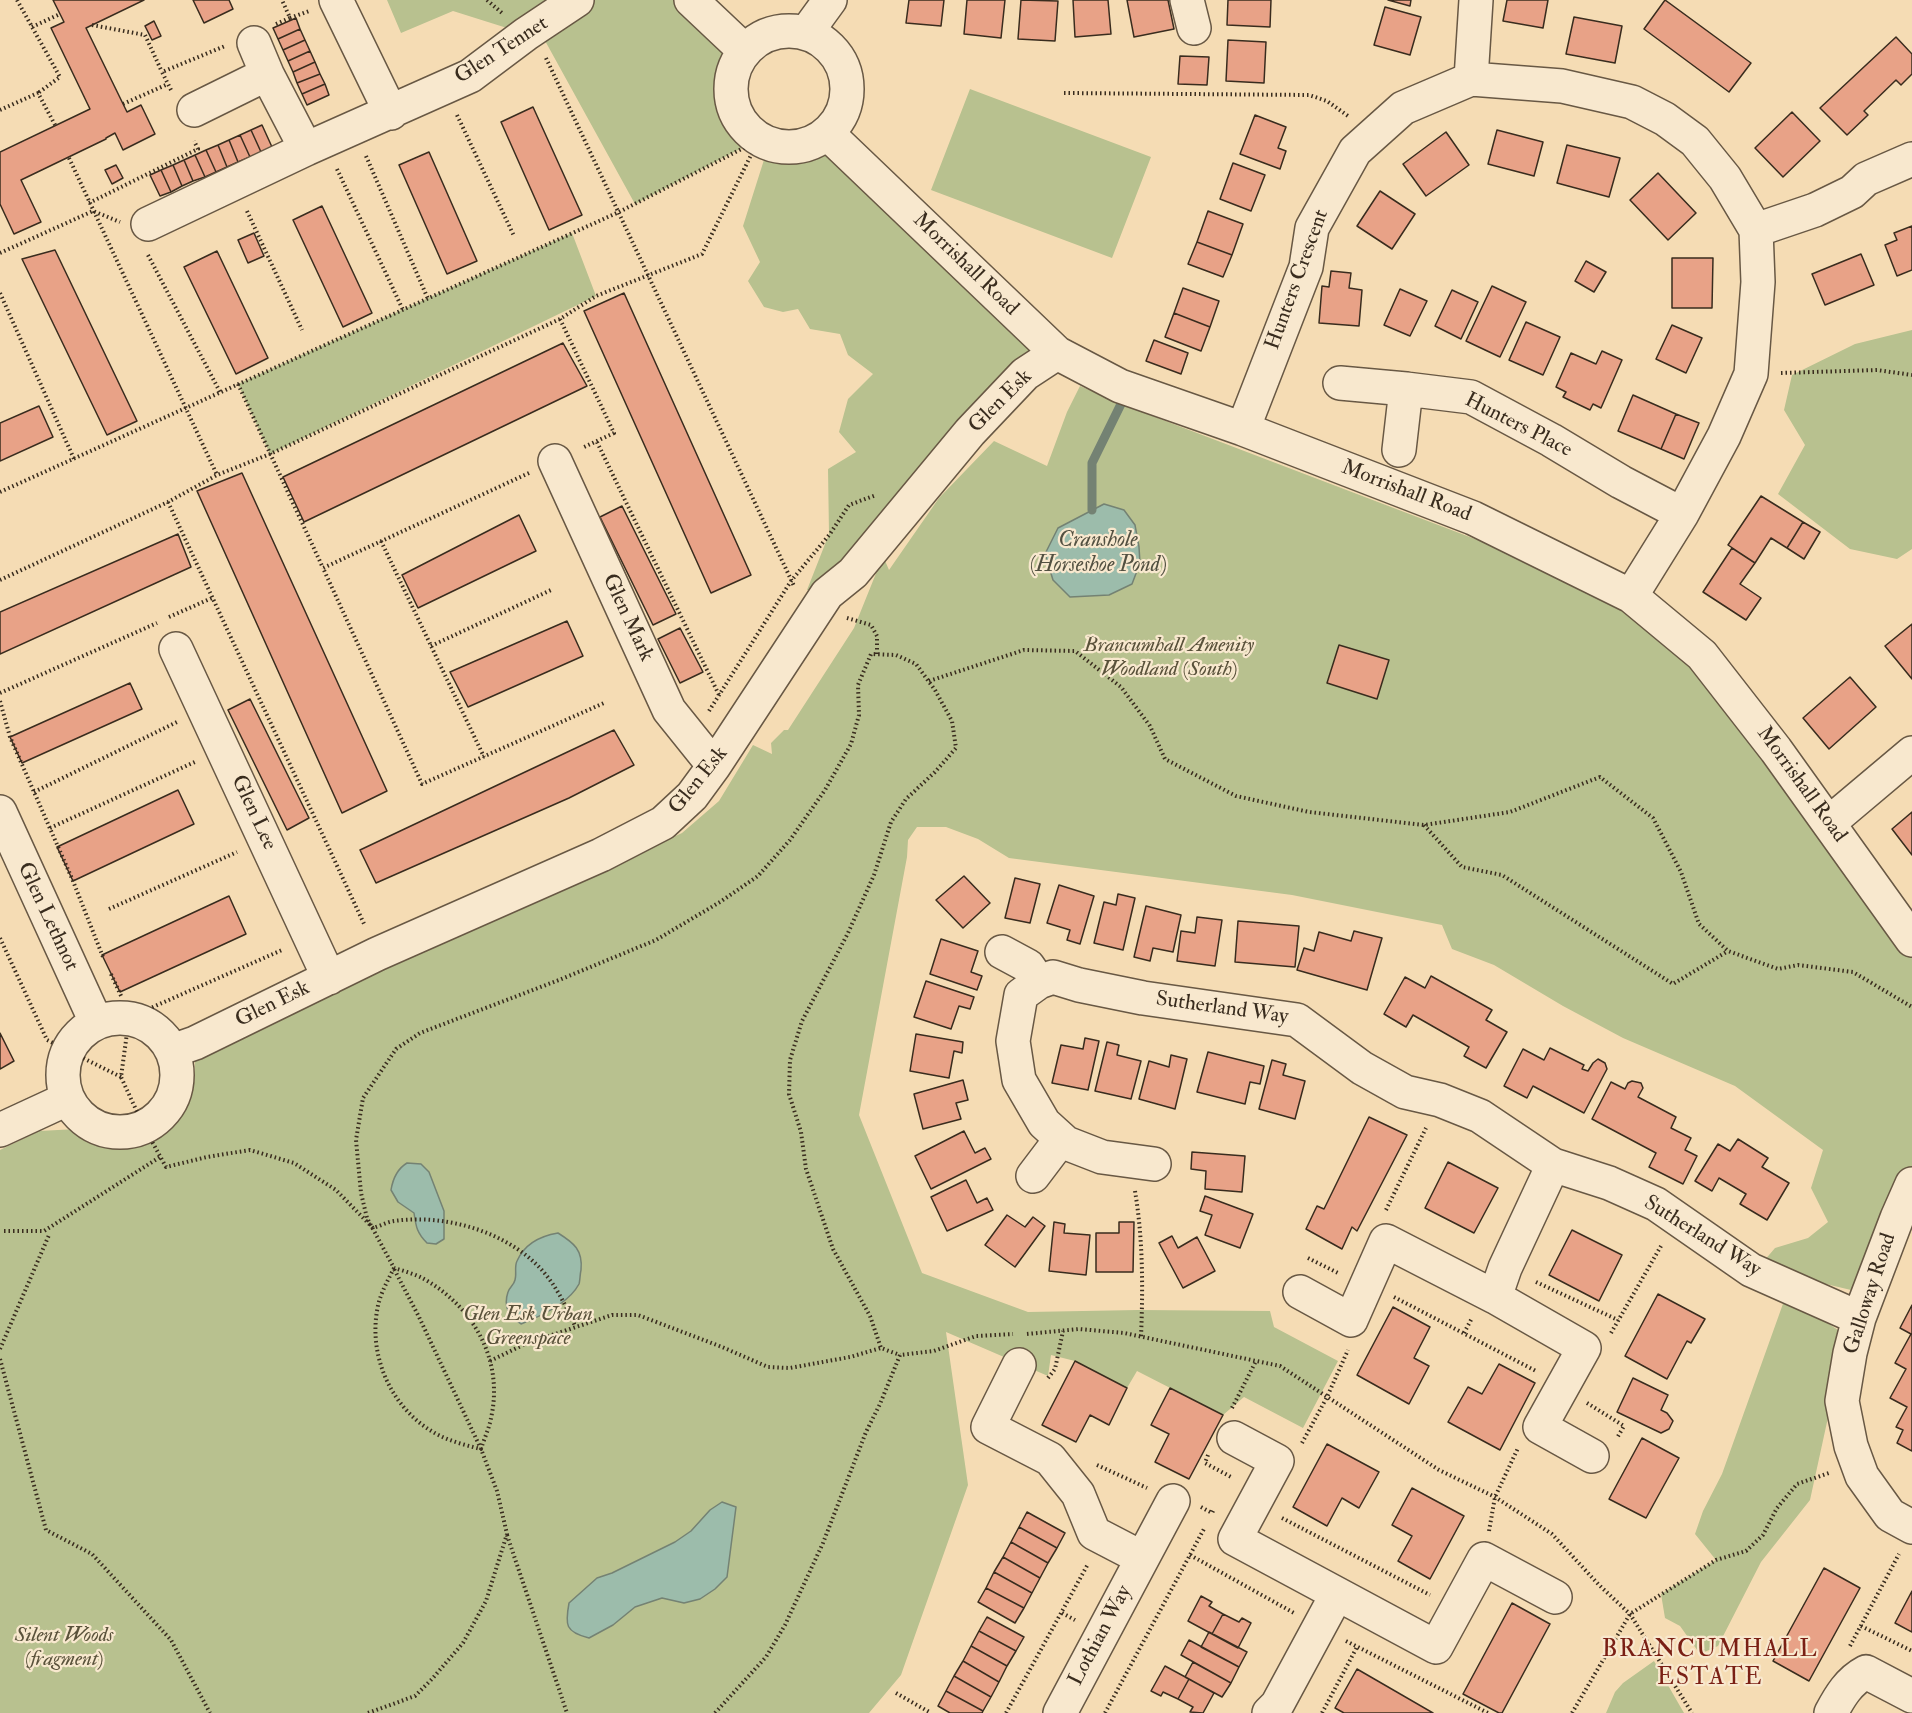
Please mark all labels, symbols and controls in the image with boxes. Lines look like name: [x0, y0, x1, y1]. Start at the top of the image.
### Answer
street label: Glen Tennet: [451, 12, 553, 90]
street label: Hunters Crescent: [1261, 206, 1335, 354]
street label: Morrishall Road: [907, 208, 1023, 322]
street label: Glen Esk: [964, 365, 1038, 439]
street label: Hunters Place: [1460, 388, 1576, 464]
street label: Morrishall Road: [1337, 456, 1475, 528]
water label: Cranshole (Horseshoe Pond): [1029, 528, 1167, 580]
street label: Glen Mark: [596, 570, 658, 666]
park label: Brancumhall Amenity Woodland (South): [1084, 633, 1254, 683]
street label: Morrishall Road: [1751, 722, 1851, 848]
street label: Glen Esk: [664, 742, 734, 820]
street label: Glen Lee: [225, 772, 281, 854]
street label: Glen Lethnot: [11, 859, 83, 975]
street label: Glen Esk: [232, 976, 314, 1034]
street label: Sutherland Way: [1154, 987, 1290, 1031]
street label: Sutherland Way: [1639, 1191, 1765, 1283]
street label: Galloway Road: [1840, 1230, 1902, 1358]
park label: Glen Esk Urban Greenspace: [463, 1302, 593, 1352]
street label: Lothian Way: [1064, 1582, 1138, 1690]
park label: Silent Woods (fragment): [15, 1623, 113, 1673]
district label: BRANCUMHALL ESTATE: [1602, 1637, 1818, 1693]

